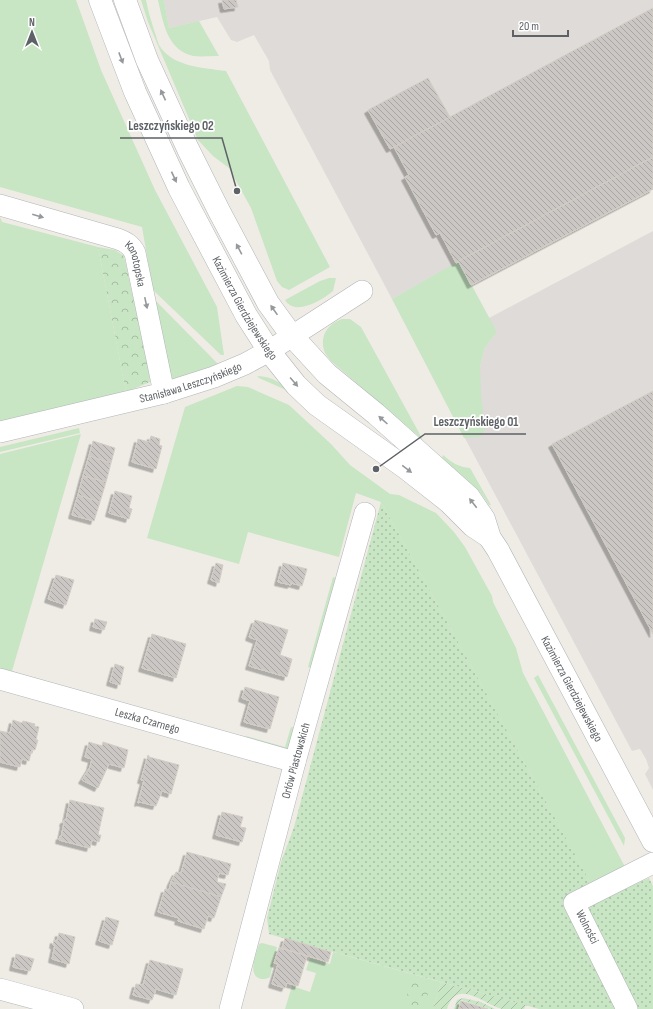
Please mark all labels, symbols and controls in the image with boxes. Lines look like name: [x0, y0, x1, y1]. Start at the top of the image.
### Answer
north arrow: [12, 12, 52, 52]
scale bar: [513, 12, 568, 38]
text: N: [29, 16, 35, 29]
text: 20 m: [519, 19, 539, 34]
one-way arrow: [119, 52, 125, 64]
one-way arrow: [160, 89, 166, 101]
callout: Leszczyńskiego 02: [120, 113, 222, 138]
text: Leszczyńskiego 02: [128, 118, 214, 134]
one-way arrow: [171, 171, 177, 182]
one-way arrow: [32, 213, 44, 219]
street label: Konotopska: [122, 237, 149, 288]
one-way arrow: [236, 244, 242, 255]
street label: Kazimierza Gierdziejewskiego: [209, 254, 281, 363]
one-way arrow: [143, 297, 149, 309]
one-way arrow: [270, 305, 278, 316]
street label: Stanisława Leszczyńskiego: [138, 359, 244, 406]
one-way arrow: [289, 377, 298, 387]
callout: Leszczyńskiego 01: [425, 409, 526, 434]
text: Leszczyńskiego 01: [434, 414, 518, 430]
one-way arrow: [378, 416, 387, 425]
one-way arrow: [402, 465, 413, 473]
one-way arrow: [469, 498, 477, 509]
street label: Kazimierza Gierdziejewskiego: [538, 633, 606, 744]
street label: Leszka Czarnego: [113, 704, 181, 737]
street label: Orłów Piastowskich: [278, 721, 313, 800]
street label: Wolności: [572, 907, 602, 947]

